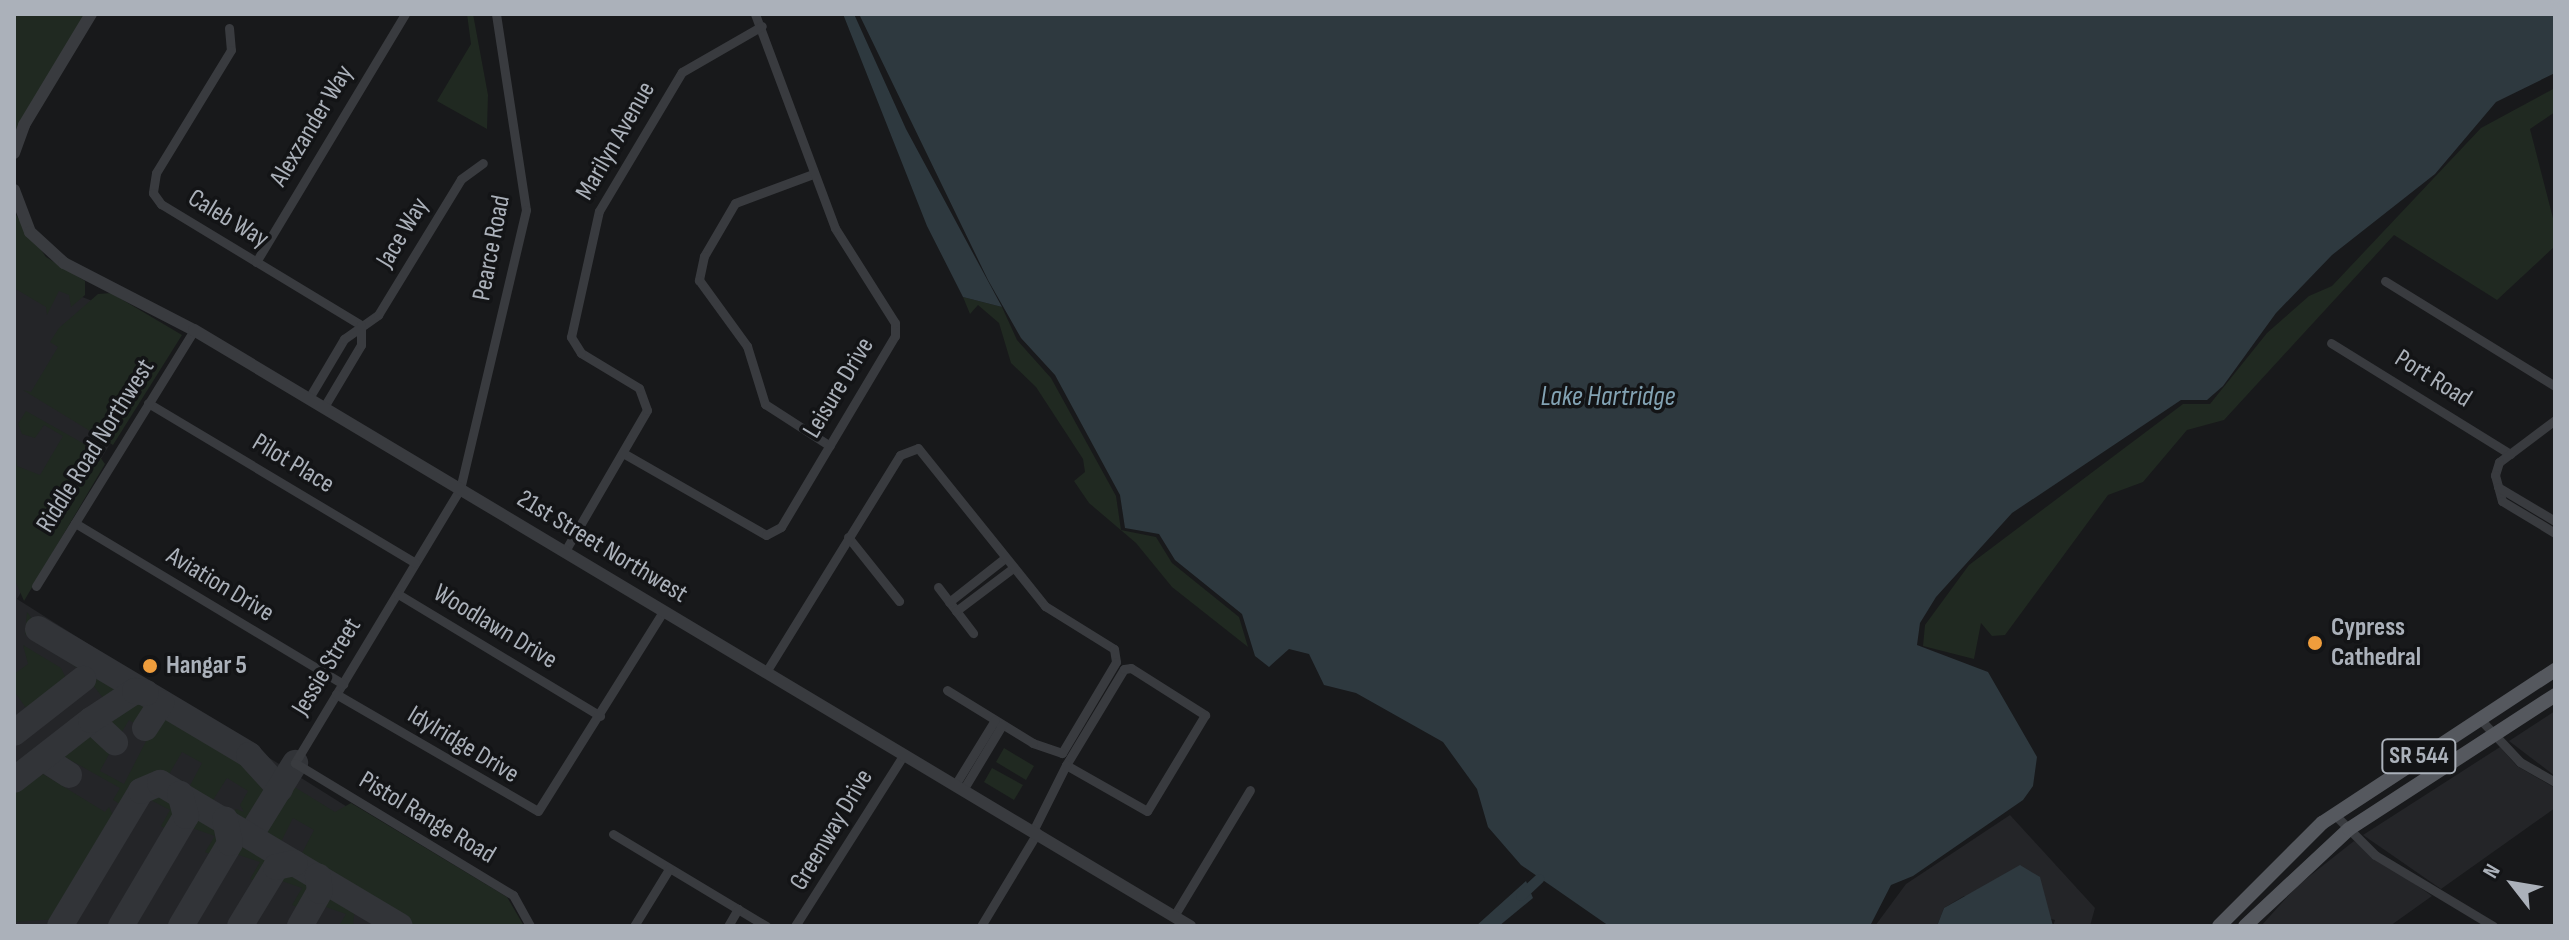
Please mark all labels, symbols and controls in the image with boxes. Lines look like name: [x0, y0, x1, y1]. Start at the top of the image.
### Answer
street label: Alexzander Way: [264, 60, 360, 192]
street label: Marilyn Avenue: [570, 76, 662, 206]
street label: Caleb Way: [182, 183, 274, 255]
street label: Jace Way: [370, 192, 436, 274]
street label: Pearce Road: [467, 193, 517, 303]
street label: Leisure Drive: [797, 332, 881, 444]
street label: Port Road: [2389, 343, 2477, 415]
street label: Riddle Road Northwest: [30, 354, 162, 538]
water label: Lake Hartridge: [1540, 380, 1676, 414]
street label: Pilot Place: [246, 427, 340, 501]
street label: 21st Street Northwest: [511, 484, 693, 610]
street label: Aviation Drive: [161, 541, 279, 629]
street label: Woodlawn Drive: [427, 578, 563, 676]
street label: Jessie Street: [286, 612, 368, 722]
place label: Cypress Cathedral: [2331, 612, 2421, 674]
marker: Cypress Cathedral: [2306, 634, 2324, 652]
place label: Hangar 5: [166, 650, 247, 682]
marker: Hangar 5: [141, 657, 159, 675]
street label: Idylridge Drive: [402, 700, 524, 790]
road number: SR 544: [2381, 736, 2457, 776]
street label: Greenway Drive: [784, 764, 880, 896]
street label: Pistol Range Road: [353, 765, 501, 871]
north arrow: [2473, 844, 2553, 924]
text: N: [2477, 859, 2507, 883]

